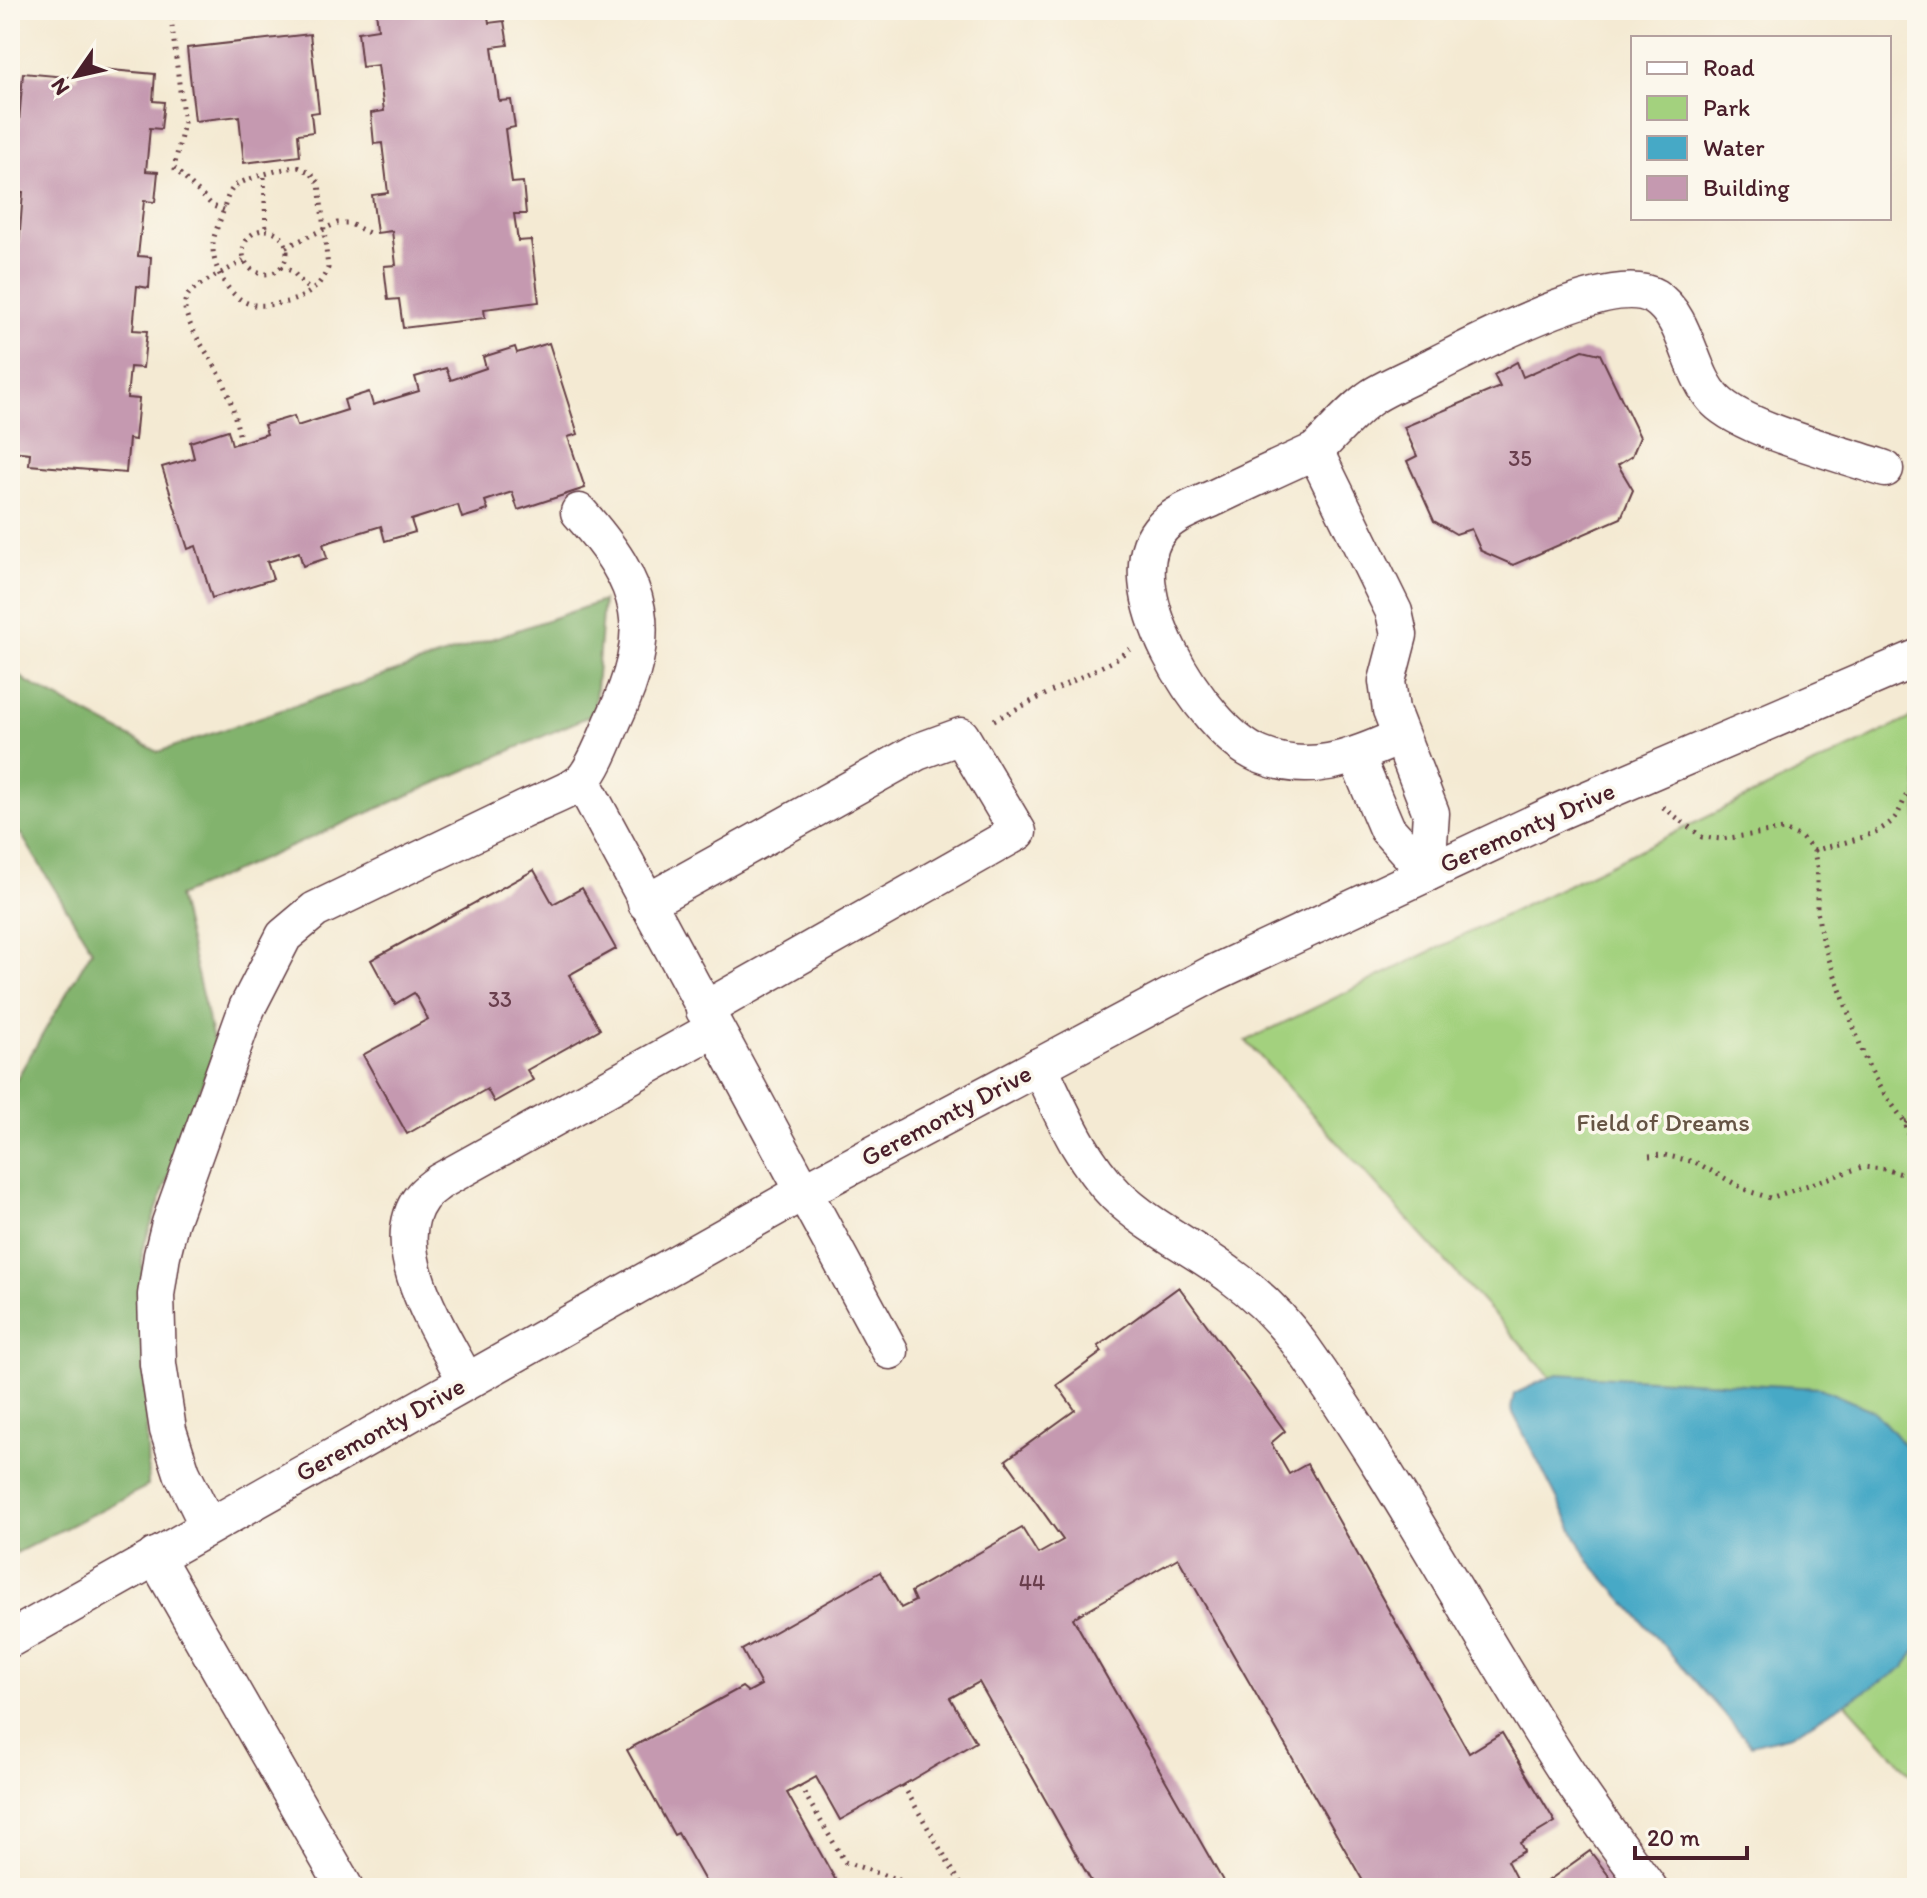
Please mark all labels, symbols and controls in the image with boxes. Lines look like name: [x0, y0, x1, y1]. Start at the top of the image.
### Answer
north arrow: [36, 36, 116, 116]
legend: [1631, 36, 1891, 220]
text: Road: [1703, 53, 1755, 82]
text: N: [44, 73, 75, 101]
text: Park: [1703, 93, 1750, 122]
text: Water: [1703, 133, 1765, 162]
text: Building: [1703, 173, 1790, 202]
house number: 35: [1508, 445, 1532, 472]
street label: Geremonty Drive: [1434, 774, 1620, 880]
house number: 33: [488, 986, 512, 1013]
street label: Geremonty Drive: [855, 1057, 1037, 1173]
park label: Field of Dreams: [1576, 1106, 1750, 1138]
street label: Geremonty Drive: [290, 1369, 470, 1489]
house number: 44: [1019, 1569, 1045, 1596]
scale bar: [1635, 1810, 1747, 1860]
text: 20 m: [1647, 1823, 1700, 1852]

